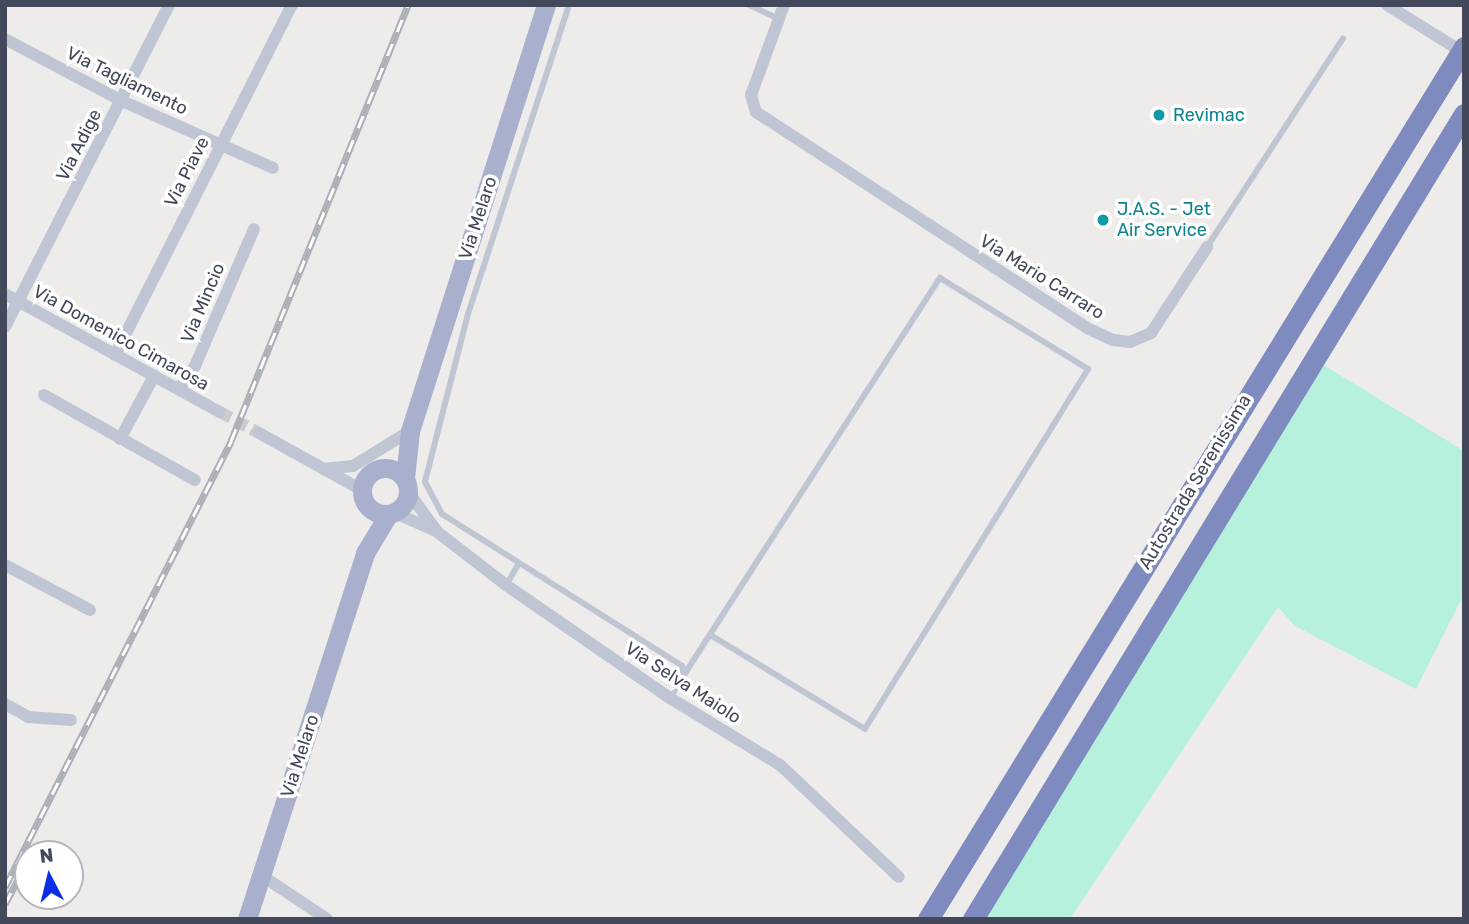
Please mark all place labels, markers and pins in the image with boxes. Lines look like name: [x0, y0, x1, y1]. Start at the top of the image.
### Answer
place label: Revimac: [1173, 104, 1245, 126]
marker: Revimac: [1151, 107, 1167, 123]
place label: J.A.S. - Jet Air Service: [1117, 199, 1211, 242]
marker: J.A.S. - Jet Air Service: [1095, 212, 1111, 228]

